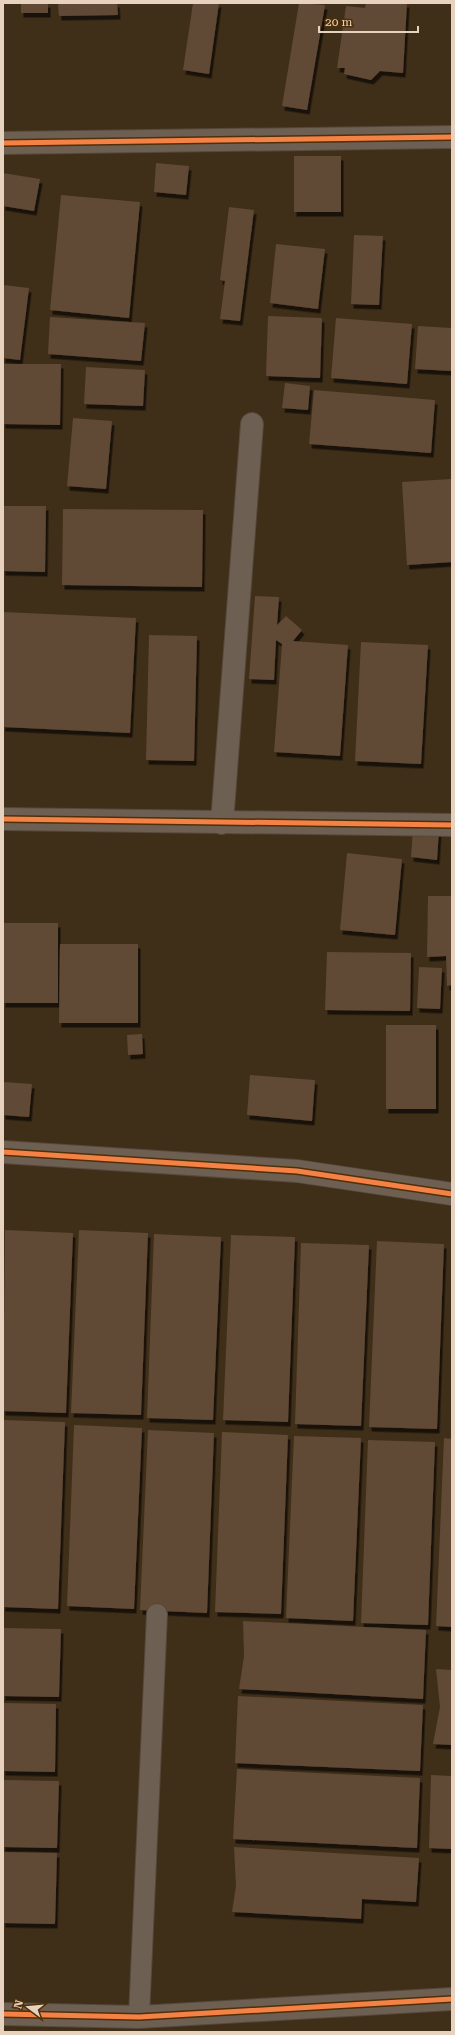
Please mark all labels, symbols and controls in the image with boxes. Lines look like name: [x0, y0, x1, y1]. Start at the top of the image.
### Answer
scale bar: [319, 8, 418, 34]
text: 20 m: [325, 15, 352, 29]
north arrow: [8, 1987, 48, 2027]
text: N: [11, 1998, 26, 2010]

